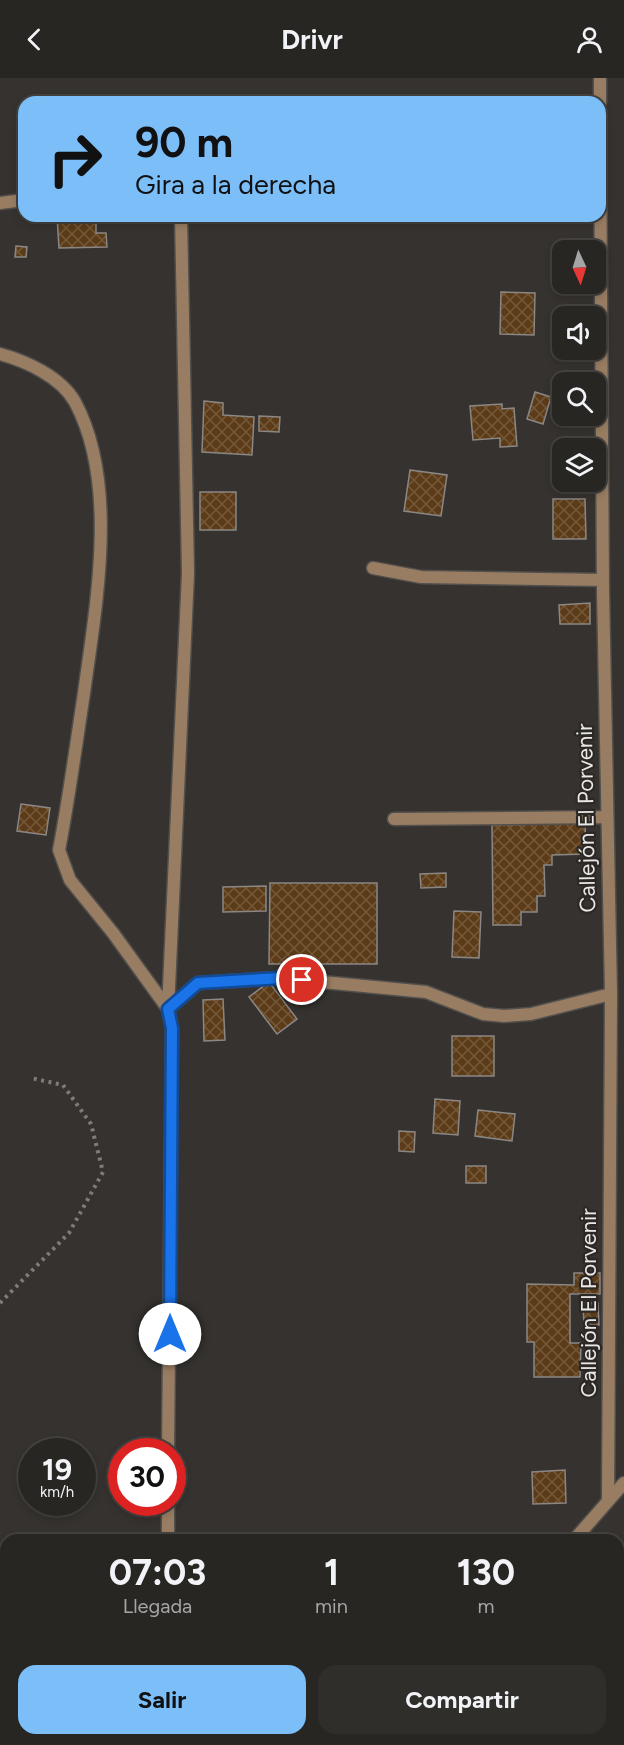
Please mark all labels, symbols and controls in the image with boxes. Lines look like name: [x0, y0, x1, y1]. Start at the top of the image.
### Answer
icon: back: [18, 23, 51, 56]
text: Drivr: [281, 23, 343, 56]
icon: person: [573, 23, 606, 56]
text: 90 m: [135, 117, 233, 168]
icon: right: [36, 120, 114, 198]
text: Gira a la derecha: [135, 168, 336, 201]
north arrow: [552, 240, 606, 294]
map controls: [552, 240, 606, 492]
button: sound: [552, 306, 606, 360]
button: search: [552, 372, 606, 426]
button: layers: [552, 438, 606, 492]
street label: Callejón El Porvenir: [571, 723, 601, 913]
pin: [276, 954, 327, 1005]
icon: arrive: [285, 963, 318, 996]
street label: Callejón El Porvenir: [575, 1208, 602, 1398]
position arrow: [138, 1302, 202, 1366]
speed limit sign: 30: [108, 1438, 186, 1516]
text: 19: [42, 1451, 72, 1488]
text: km/h: [40, 1483, 74, 1501]
text: 07:03: [109, 1551, 206, 1594]
text: 1: [324, 1551, 339, 1594]
text: 130: [457, 1551, 515, 1594]
text: Llegada: [123, 1594, 192, 1618]
text: min: [315, 1594, 348, 1618]
text: m: [477, 1594, 494, 1618]
button: Salir: [18, 1665, 306, 1734]
button: Compartir: [318, 1665, 606, 1734]

